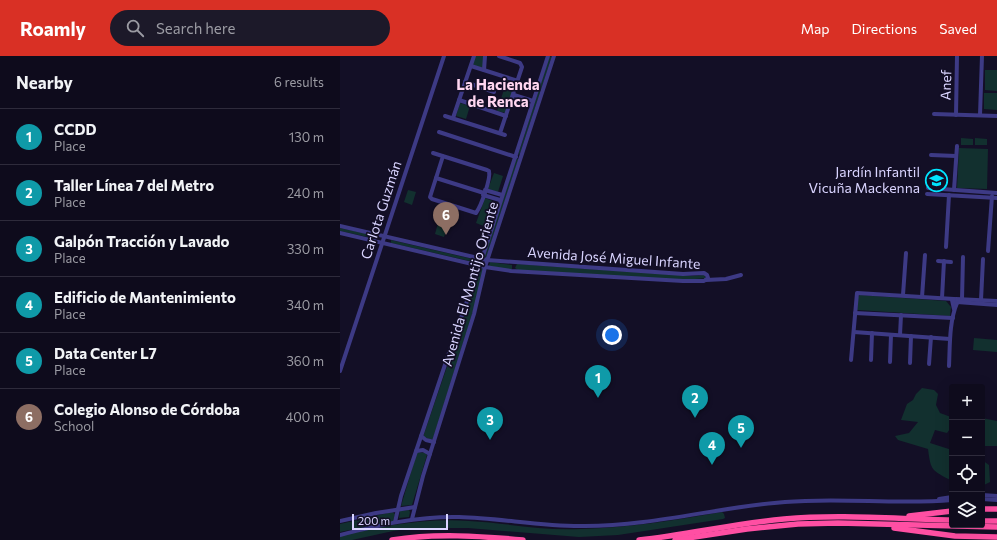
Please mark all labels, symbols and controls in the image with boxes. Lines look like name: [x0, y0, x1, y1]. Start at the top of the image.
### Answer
search box: [110, 10, 390, 46]
text: Roamly: [20, 17, 86, 40]
icon: search: [124, 17, 146, 39]
text: Search here: [156, 19, 235, 37]
text: Map: [801, 20, 830, 37]
text: Directions: [852, 20, 917, 37]
text: Saved: [939, 20, 977, 37]
street label: Anef: [936, 69, 955, 101]
text: Nearby: [16, 72, 73, 93]
text: 6 results: [274, 74, 324, 90]
district label: La Hacienda de Renca: [456, 75, 540, 110]
text: CCDD: [54, 120, 97, 138]
text: 1: [26, 129, 32, 145]
text: 130 m: [289, 129, 324, 145]
text: Place: [54, 138, 86, 154]
street label: Carlota Guzmán: [357, 158, 404, 261]
place label: Jardín Infantil Vicuña Mackenna: [808, 163, 920, 196]
school or university icon: Jardín Infantil Vicuña Mackenna: [923, 167, 949, 193]
text: Taller Línea 7 del Metro: [54, 176, 214, 194]
text: 2: [25, 185, 33, 201]
text: 240 m: [287, 185, 324, 201]
text: Place: [54, 194, 86, 210]
street label: Avenida El Montijo Oriente: [438, 200, 501, 368]
pin: 6: [433, 202, 459, 235]
text: Galpón Tracción y Lavado: [54, 232, 229, 250]
text: 3: [25, 241, 33, 257]
text: 330 m: [287, 241, 324, 257]
street label: Avenida José Miguel Infante: [527, 243, 701, 272]
text: Place: [54, 250, 86, 266]
text: Edificio de Mantenimiento: [54, 288, 236, 306]
text: 4: [25, 297, 33, 313]
text: 340 m: [286, 297, 324, 313]
text: Place: [54, 306, 86, 322]
your location: [602, 325, 622, 345]
text: Data Center L7: [54, 344, 157, 362]
text: 5: [25, 353, 33, 369]
text: 360 m: [286, 353, 324, 369]
text: Place: [54, 362, 86, 378]
pin: 1: [585, 365, 611, 398]
map controls: [949, 384, 985, 528]
button: +: [949, 384, 985, 420]
pin: 2: [682, 385, 708, 418]
text: Colegio Alonso de Córdoba: [54, 400, 240, 418]
pin: 3: [477, 407, 503, 440]
text: 6: [25, 409, 33, 425]
text: 400 m: [285, 409, 324, 425]
pin: 5: [728, 415, 754, 448]
text: School: [54, 418, 94, 434]
button: −: [949, 420, 985, 456]
pin: 4: [699, 432, 725, 465]
button: locate: [949, 456, 985, 492]
button: layers: [949, 492, 985, 528]
scale bar: [352, 512, 448, 531]
text: 200 m: [358, 514, 390, 527]

